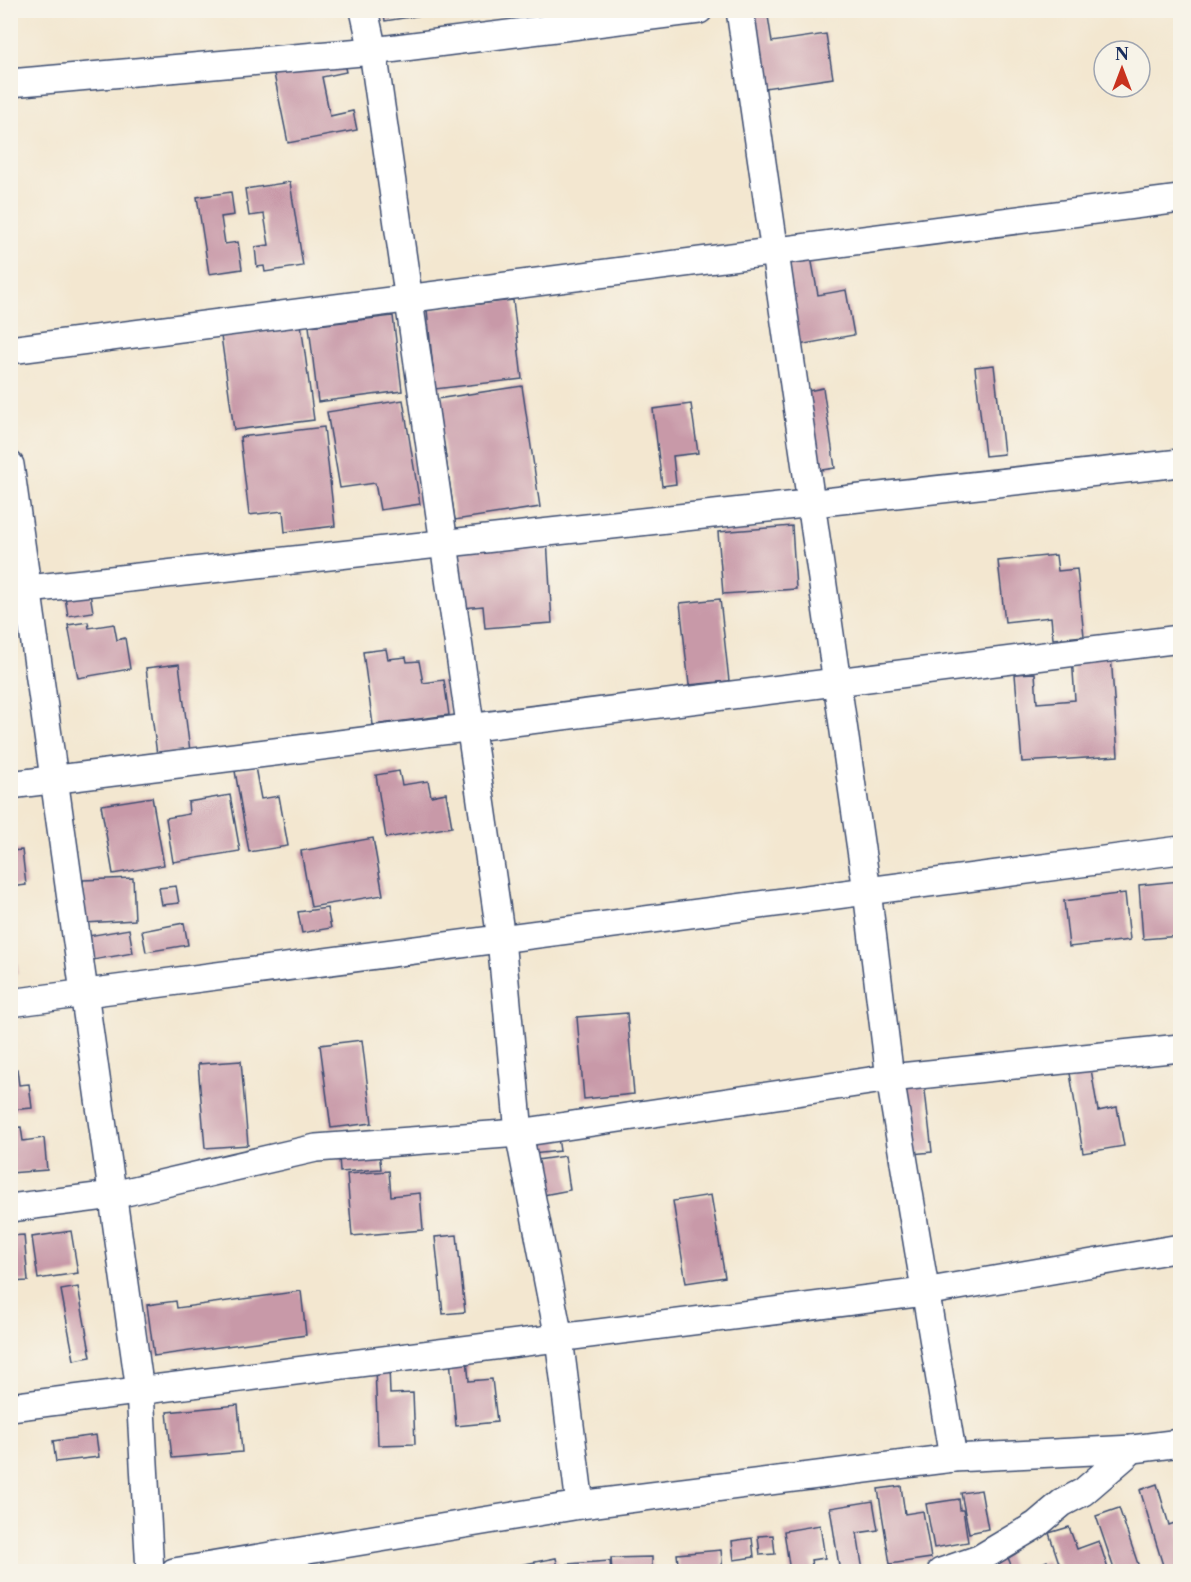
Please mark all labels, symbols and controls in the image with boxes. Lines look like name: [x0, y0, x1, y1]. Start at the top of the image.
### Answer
north arrow: [1092, 39, 1152, 99]
text: N: [1115, 44, 1129, 64]

